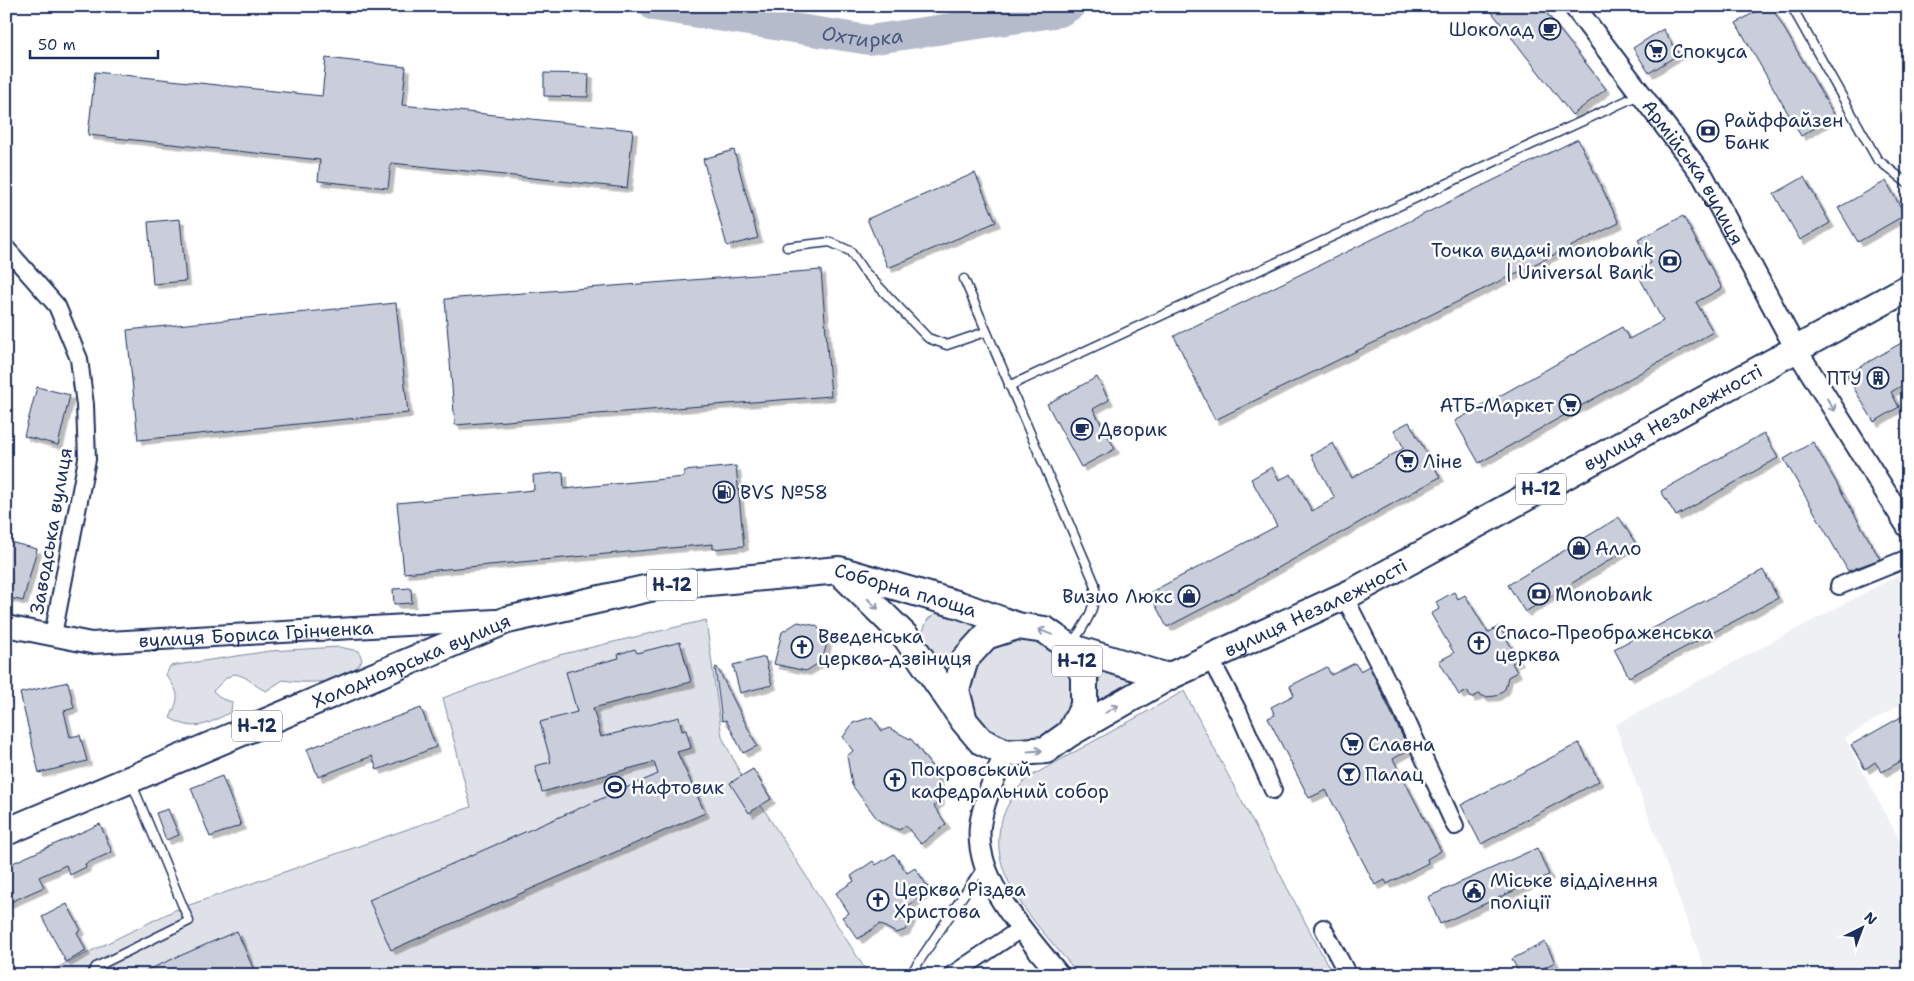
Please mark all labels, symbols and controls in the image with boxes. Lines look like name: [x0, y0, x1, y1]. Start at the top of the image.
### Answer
place label: Шоколад: [1449, 17, 1534, 42]
cafe icon: Шоколад: [1538, 17, 1562, 41]
water label: Охтирка: [820, 20, 905, 53]
scale bar: [30, 28, 158, 60]
text: 50 m: [38, 35, 76, 55]
supermarket icon: Спокуса: [1644, 39, 1668, 63]
place label: Спокуса: [1672, 39, 1747, 64]
street label: Армійська вулиця: [1637, 94, 1750, 249]
place label: Райффайзен Банк: [1724, 108, 1844, 155]
bank icon: Райффайзен Банк: [1696, 119, 1720, 143]
place label: Точка видачі monobank | Universal Bank: [1431, 238, 1654, 285]
bank icon: Точка видачі monobank | Universal Bank: [1658, 249, 1682, 273]
street label: вулиця Незалежності: [1579, 358, 1767, 476]
place label: ПТУ: [1827, 366, 1862, 391]
building icon: ПТУ: [1866, 366, 1890, 390]
place label: АТБ-Маркет: [1440, 393, 1554, 418]
supermarket icon: АТБ-Маркет: [1558, 393, 1582, 417]
one-way arrow: [1827, 398, 1837, 412]
cafe icon: Дворик: [1070, 417, 1094, 441]
place label: Дворик: [1098, 417, 1167, 442]
street label: Заводська вулиця: [24, 446, 78, 616]
supermarket icon: Ліне: [1395, 449, 1419, 473]
place label: Ліне: [1423, 449, 1463, 474]
road number: Н-12: [1516, 474, 1566, 504]
fuel station icon: BVS №58: [712, 480, 736, 504]
place label: BVS №58: [740, 480, 828, 505]
shop icon: Алло: [1567, 536, 1591, 560]
place label: Алло: [1595, 536, 1641, 561]
street label: вулиця Незалежності: [1220, 552, 1412, 662]
street label: Соборна площа: [832, 557, 981, 623]
road number: Н-12: [647, 570, 697, 600]
bank icon: Monobank: [1527, 582, 1551, 606]
place label: Monobank: [1555, 582, 1653, 607]
place label: Визио Люкс: [1062, 584, 1173, 609]
shop icon: Визио Люкс: [1177, 584, 1201, 608]
one-way arrow: [867, 598, 880, 610]
street label: Холодноярська вулиця: [308, 607, 514, 714]
street label: вулиця Бориса Грінченка: [138, 614, 374, 653]
place label: Спасо-Преображенська церква: [1495, 620, 1714, 667]
place label: Введенська церква-дзвіниця: [818, 624, 972, 671]
one-way arrow: [1037, 627, 1052, 636]
church icon: Спасо-Преображенська церква: [1467, 631, 1491, 655]
church icon: Введенська церква-дзвіниця: [790, 635, 814, 659]
road number: Н-12: [1052, 646, 1102, 676]
one-way arrow: [1105, 703, 1119, 713]
road number: Н-12: [232, 710, 282, 741]
supermarket icon: Славна: [1340, 732, 1364, 756]
place label: Славна: [1368, 732, 1435, 757]
one-way arrow: [1027, 746, 1043, 756]
place label: Покровський кафедральний собор: [911, 757, 1109, 804]
bar icon: Палац: [1337, 762, 1361, 786]
place label: Палац: [1365, 762, 1424, 787]
church icon: Покровський кафедральний собор: [883, 768, 907, 792]
sports icon: Нафтовик: [603, 775, 627, 799]
place label: Нафтовик: [631, 775, 724, 800]
place label: Міське відділення поліції: [1490, 868, 1658, 915]
place label: Церква Різдва Христова: [894, 877, 1026, 924]
public building icon: Міське відділення поліції: [1462, 879, 1486, 903]
church icon: Церква Різдва Христова: [866, 888, 890, 912]
north arrow: [1836, 904, 1886, 954]
text: N: [1861, 908, 1881, 929]

